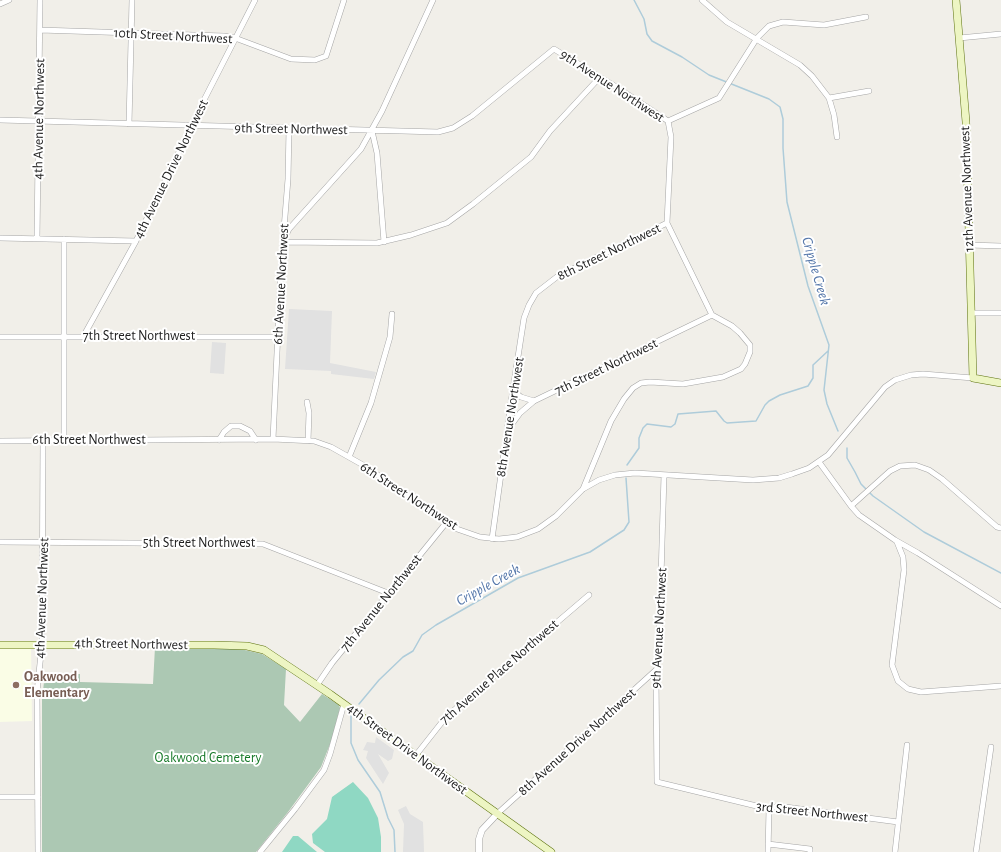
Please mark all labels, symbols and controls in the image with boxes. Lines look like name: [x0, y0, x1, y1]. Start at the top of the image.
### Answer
street label: 10th Street Northwest: [113, 25, 233, 47]
street label: 9th Avenue Northwest: [557, 46, 667, 126]
street label: 4th Avenue Northwest: [30, 58, 48, 180]
street label: 4th Avenue Drive Northwest: [130, 97, 212, 241]
street label: 9th Street Northwest: [234, 120, 348, 138]
street label: 12th Avenue Northwest: [956, 126, 978, 252]
street label: 8th Street Northwest: [554, 220, 664, 284]
street label: 6th Avenue Northwest: [269, 223, 293, 345]
water label: Cripple Creek: [798, 235, 834, 307]
street label: 7th Street Northwest: [83, 328, 195, 344]
street label: 7th Street Northwest: [552, 335, 660, 399]
street label: 8th Avenue Northwest: [492, 356, 528, 478]
street label: 6th Street Northwest: [32, 432, 146, 448]
street label: 6th Street Northwest: [357, 458, 461, 534]
street label: 5th Street Northwest: [143, 535, 255, 551]
street label: 4th Avenue Northwest: [31, 537, 53, 659]
street label: 7th Avenue Northwest: [337, 551, 425, 655]
water label: Cripple Creek: [453, 560, 523, 610]
street label: 9th Avenue Northwest: [647, 567, 671, 689]
street label: 7th Avenue Place Northwest: [436, 616, 562, 728]
street label: 4th Street Northwest: [74, 635, 188, 653]
place label: Oakwood Elementary: [24, 669, 89, 702]
marker: Oakwood Elementary: [11, 680, 21, 690]
street label: 8th Avenue Drive Northwest: [515, 685, 639, 799]
street label: 4th Street Drive Northwest: [343, 700, 471, 798]
park label: Oakwood Cemetery: [155, 750, 261, 766]
street label: 3rd Street Northwest: [755, 798, 869, 826]

